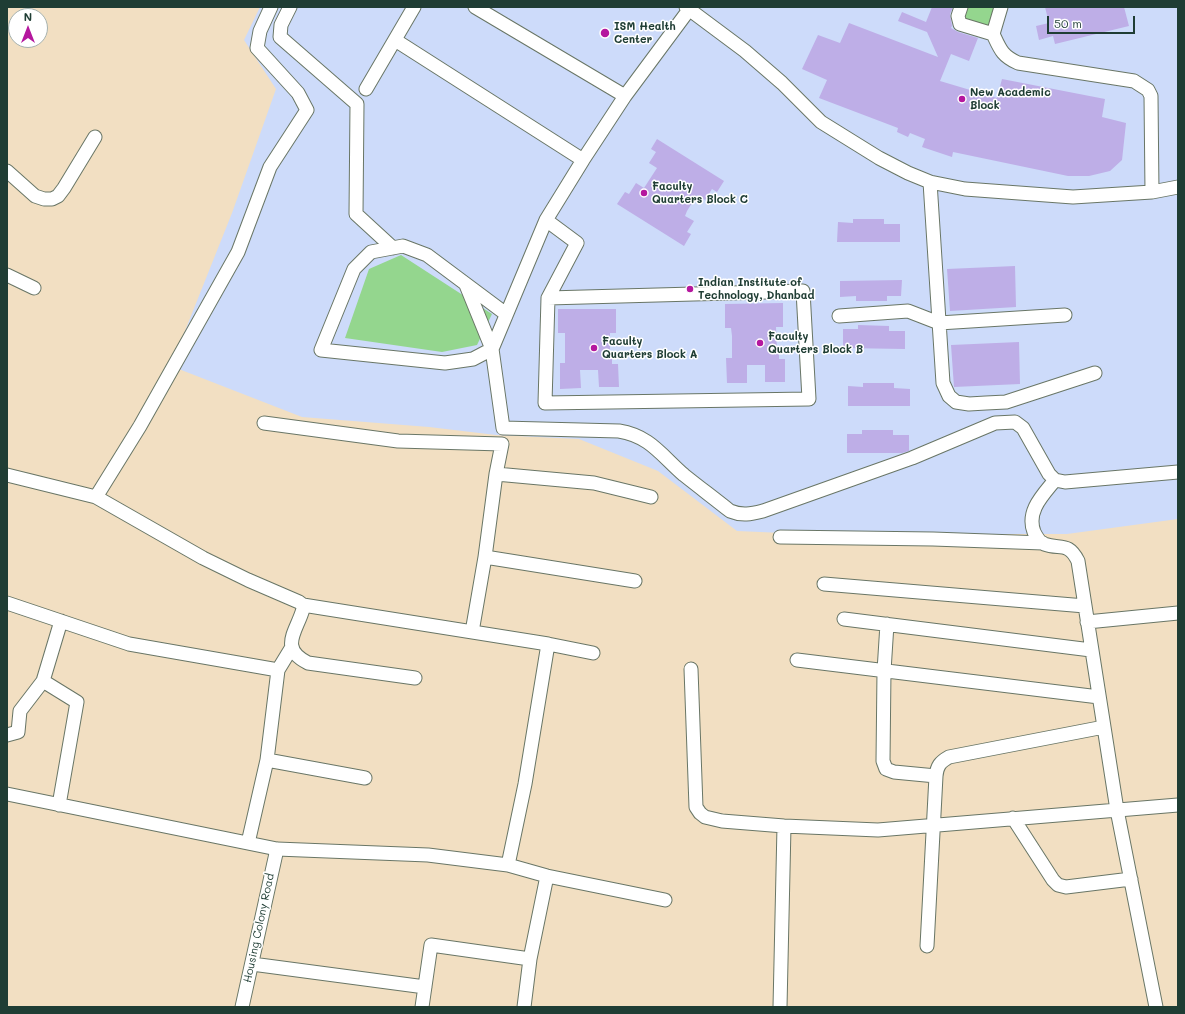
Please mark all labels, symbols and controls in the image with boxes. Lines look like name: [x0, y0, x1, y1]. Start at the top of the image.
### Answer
north arrow: [8, 8, 48, 48]
scale bar: [1049, 8, 1137, 34]
text: N: [24, 9, 32, 24]
text: 50 m: [1054, 15, 1082, 31]
place label: ISM Health Center: [614, 20, 676, 46]
marker: ISM Health Center: [599, 27, 611, 39]
place label: New Academic Block: [970, 86, 1051, 112]
marker: New Academic Block: [957, 94, 967, 104]
place label: Faculty Quarters Block C: [652, 180, 748, 206]
marker: Faculty Quarters Block C: [639, 188, 649, 198]
place label: Indian Institute of Technology, Dhanbad: [698, 276, 815, 302]
marker: Indian Institute of Technology, Dhanbad: [685, 284, 695, 294]
place label: Faculty Quarters Block B: [768, 330, 863, 356]
place label: Faculty Quarters Block A: [602, 335, 697, 361]
marker: Faculty Quarters Block B: [755, 338, 765, 348]
marker: Faculty Quarters Block A: [589, 343, 599, 353]
street label: Housing Colony Road: [241, 872, 277, 984]

